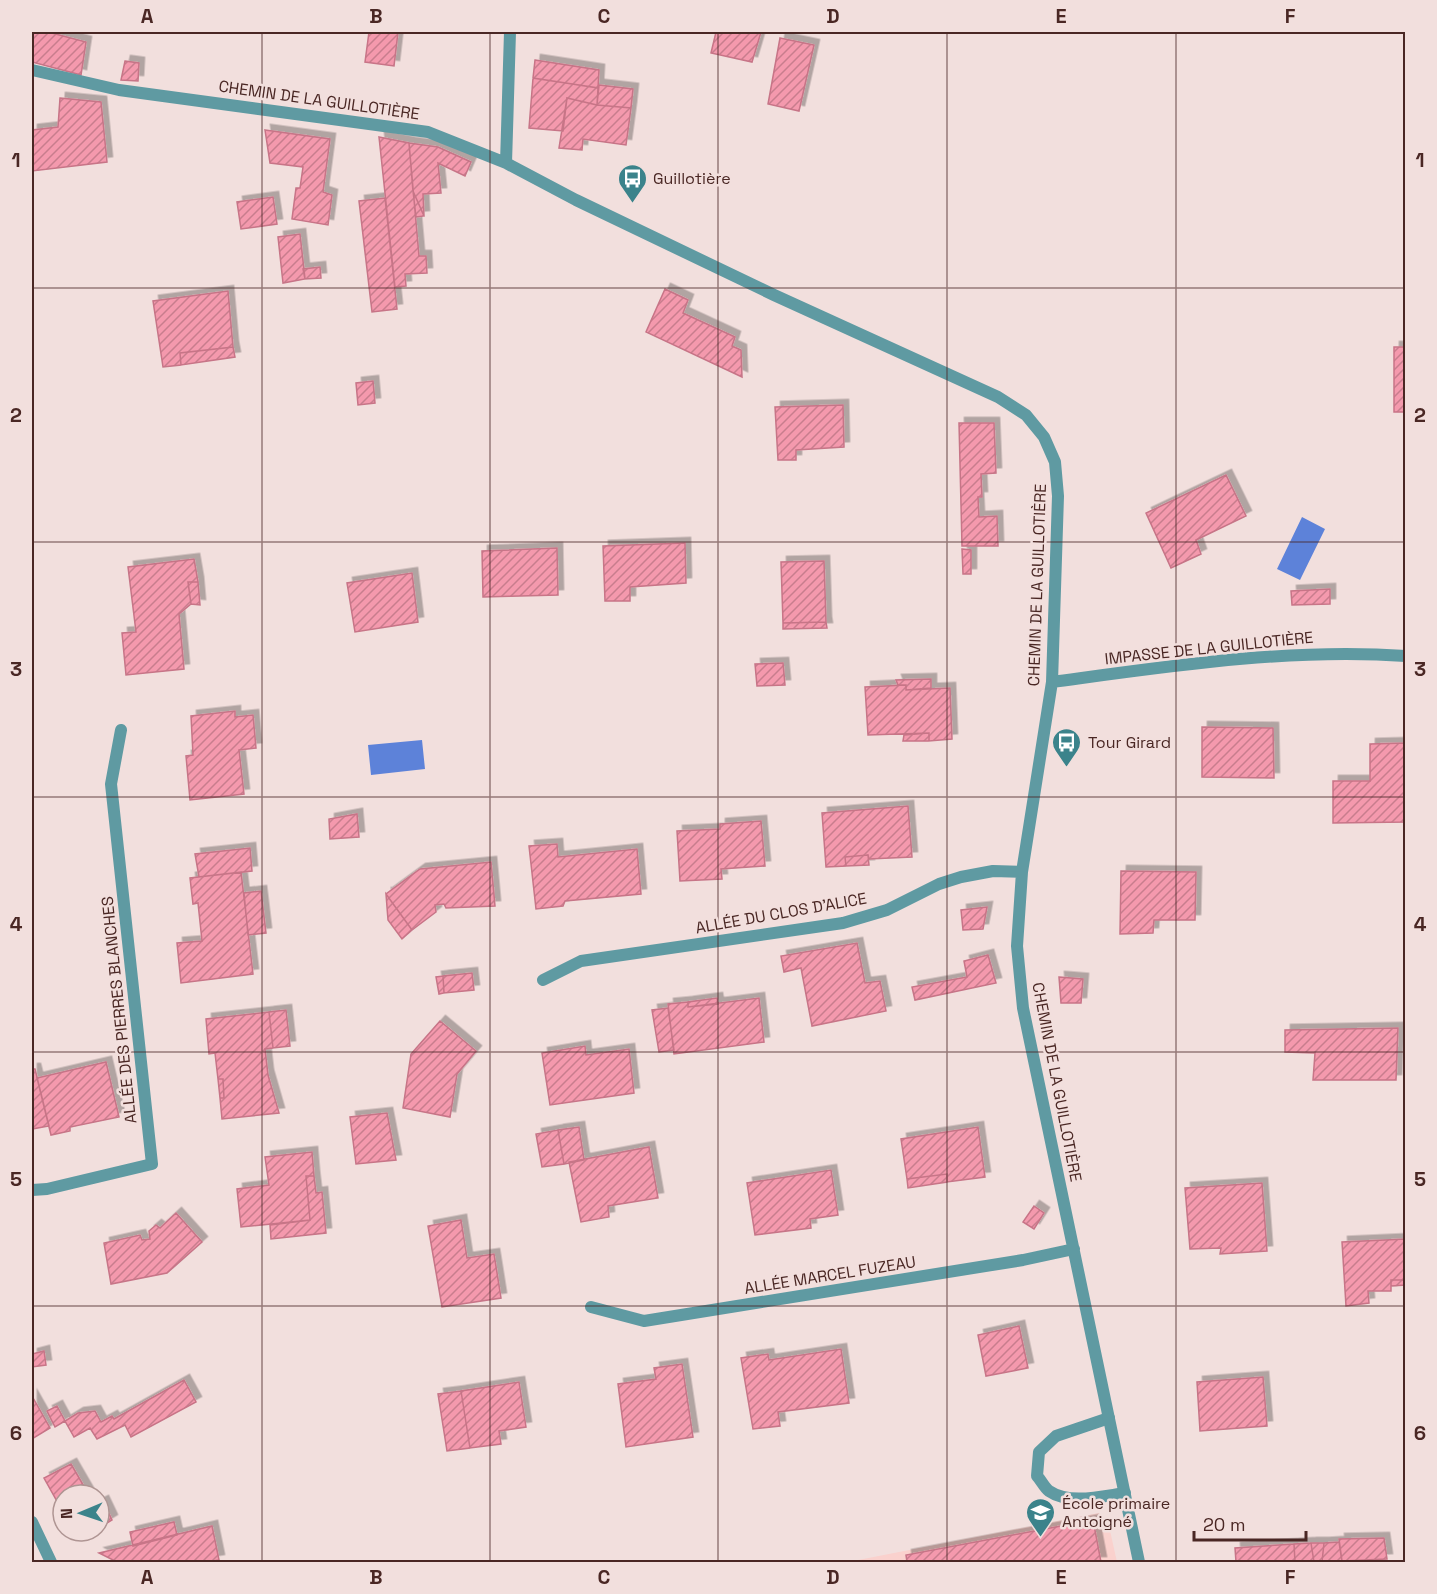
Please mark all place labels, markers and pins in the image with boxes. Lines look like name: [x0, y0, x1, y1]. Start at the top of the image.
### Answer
bus stop icon: Guillotière: [616, 162, 648, 204]
place label: Guillotière: [653, 168, 731, 189]
bus stop icon: Tour Girard: [1051, 726, 1083, 768]
place label: Tour Girard: [1088, 732, 1171, 753]
place label: École primaire Antoigné: [1062, 1493, 1170, 1532]
school or university icon: École primaire Antoigné: [1025, 1496, 1057, 1538]

